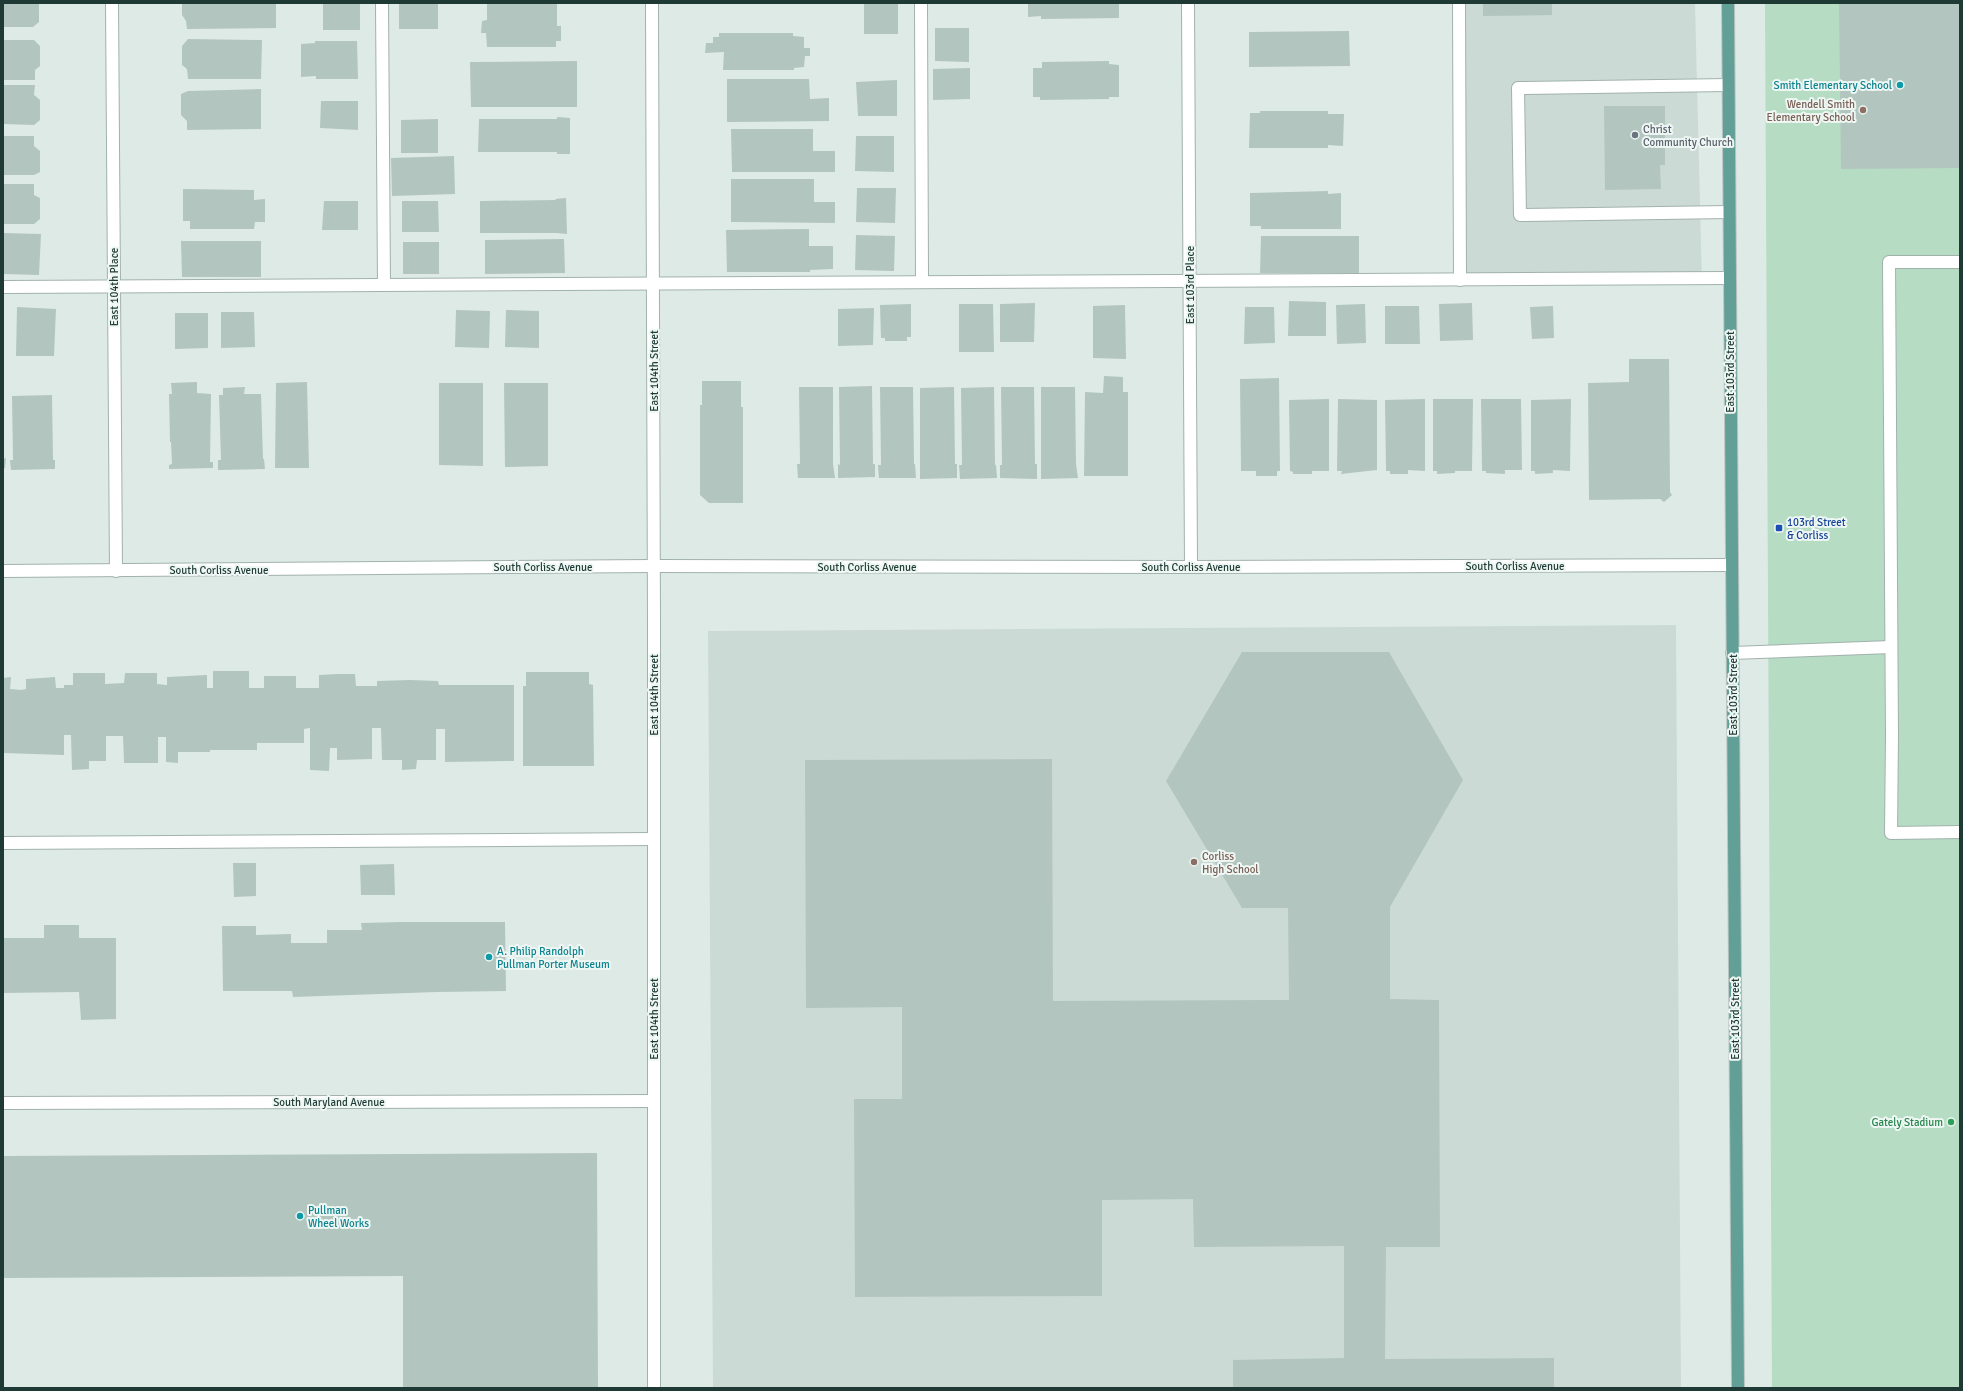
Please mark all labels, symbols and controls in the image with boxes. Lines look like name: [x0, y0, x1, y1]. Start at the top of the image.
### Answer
place label: Smith Elementary School: [1774, 79, 1892, 92]
marker: Smith Elementary School: [1895, 80, 1905, 90]
place label: Wendell Smith Elementary School: [1767, 98, 1855, 124]
marker: Wendell Smith Elementary School: [1858, 105, 1868, 115]
place label: Christ Community Church: [1643, 123, 1733, 149]
marker: Christ Community Church: [1630, 130, 1640, 140]
street label: East 103rd Place: [1184, 246, 1197, 324]
street label: East 104th Place: [108, 248, 121, 326]
street label: East 104th Street: [648, 330, 661, 412]
street label: East 103rd Street: [1724, 331, 1737, 413]
place label: 103rd Street & Corliss: [1787, 516, 1846, 542]
marker: 103rd Street & Corliss: [1774, 523, 1784, 533]
street label: South Corliss Avenue: [1465, 560, 1565, 573]
street label: South Corliss Avenue: [493, 561, 593, 574]
street label: South Corliss Avenue: [817, 561, 917, 574]
street label: South Corliss Avenue: [1141, 561, 1241, 574]
street label: South Corliss Avenue: [169, 564, 269, 577]
street label: East 104th Street: [648, 654, 661, 736]
street label: East 103rd Street: [1727, 654, 1740, 736]
place label: Corliss High School: [1202, 850, 1259, 876]
marker: Corliss High School: [1189, 857, 1199, 867]
place label: A. Philip Randolph Pullman Porter Museum: [497, 945, 610, 971]
marker: A. Philip Randolph Pullman Porter Museum: [484, 952, 494, 962]
street label: East 104th Street: [648, 978, 661, 1060]
street label: East 103rd Street: [1729, 978, 1742, 1060]
street label: South Maryland Avenue: [273, 1096, 385, 1109]
place label: Gately Stadium: [1872, 1116, 1943, 1129]
marker: Gately Stadium: [1946, 1117, 1956, 1127]
place label: Pullman Wheel Works: [308, 1204, 369, 1230]
marker: Pullman Wheel Works: [295, 1211, 305, 1221]

